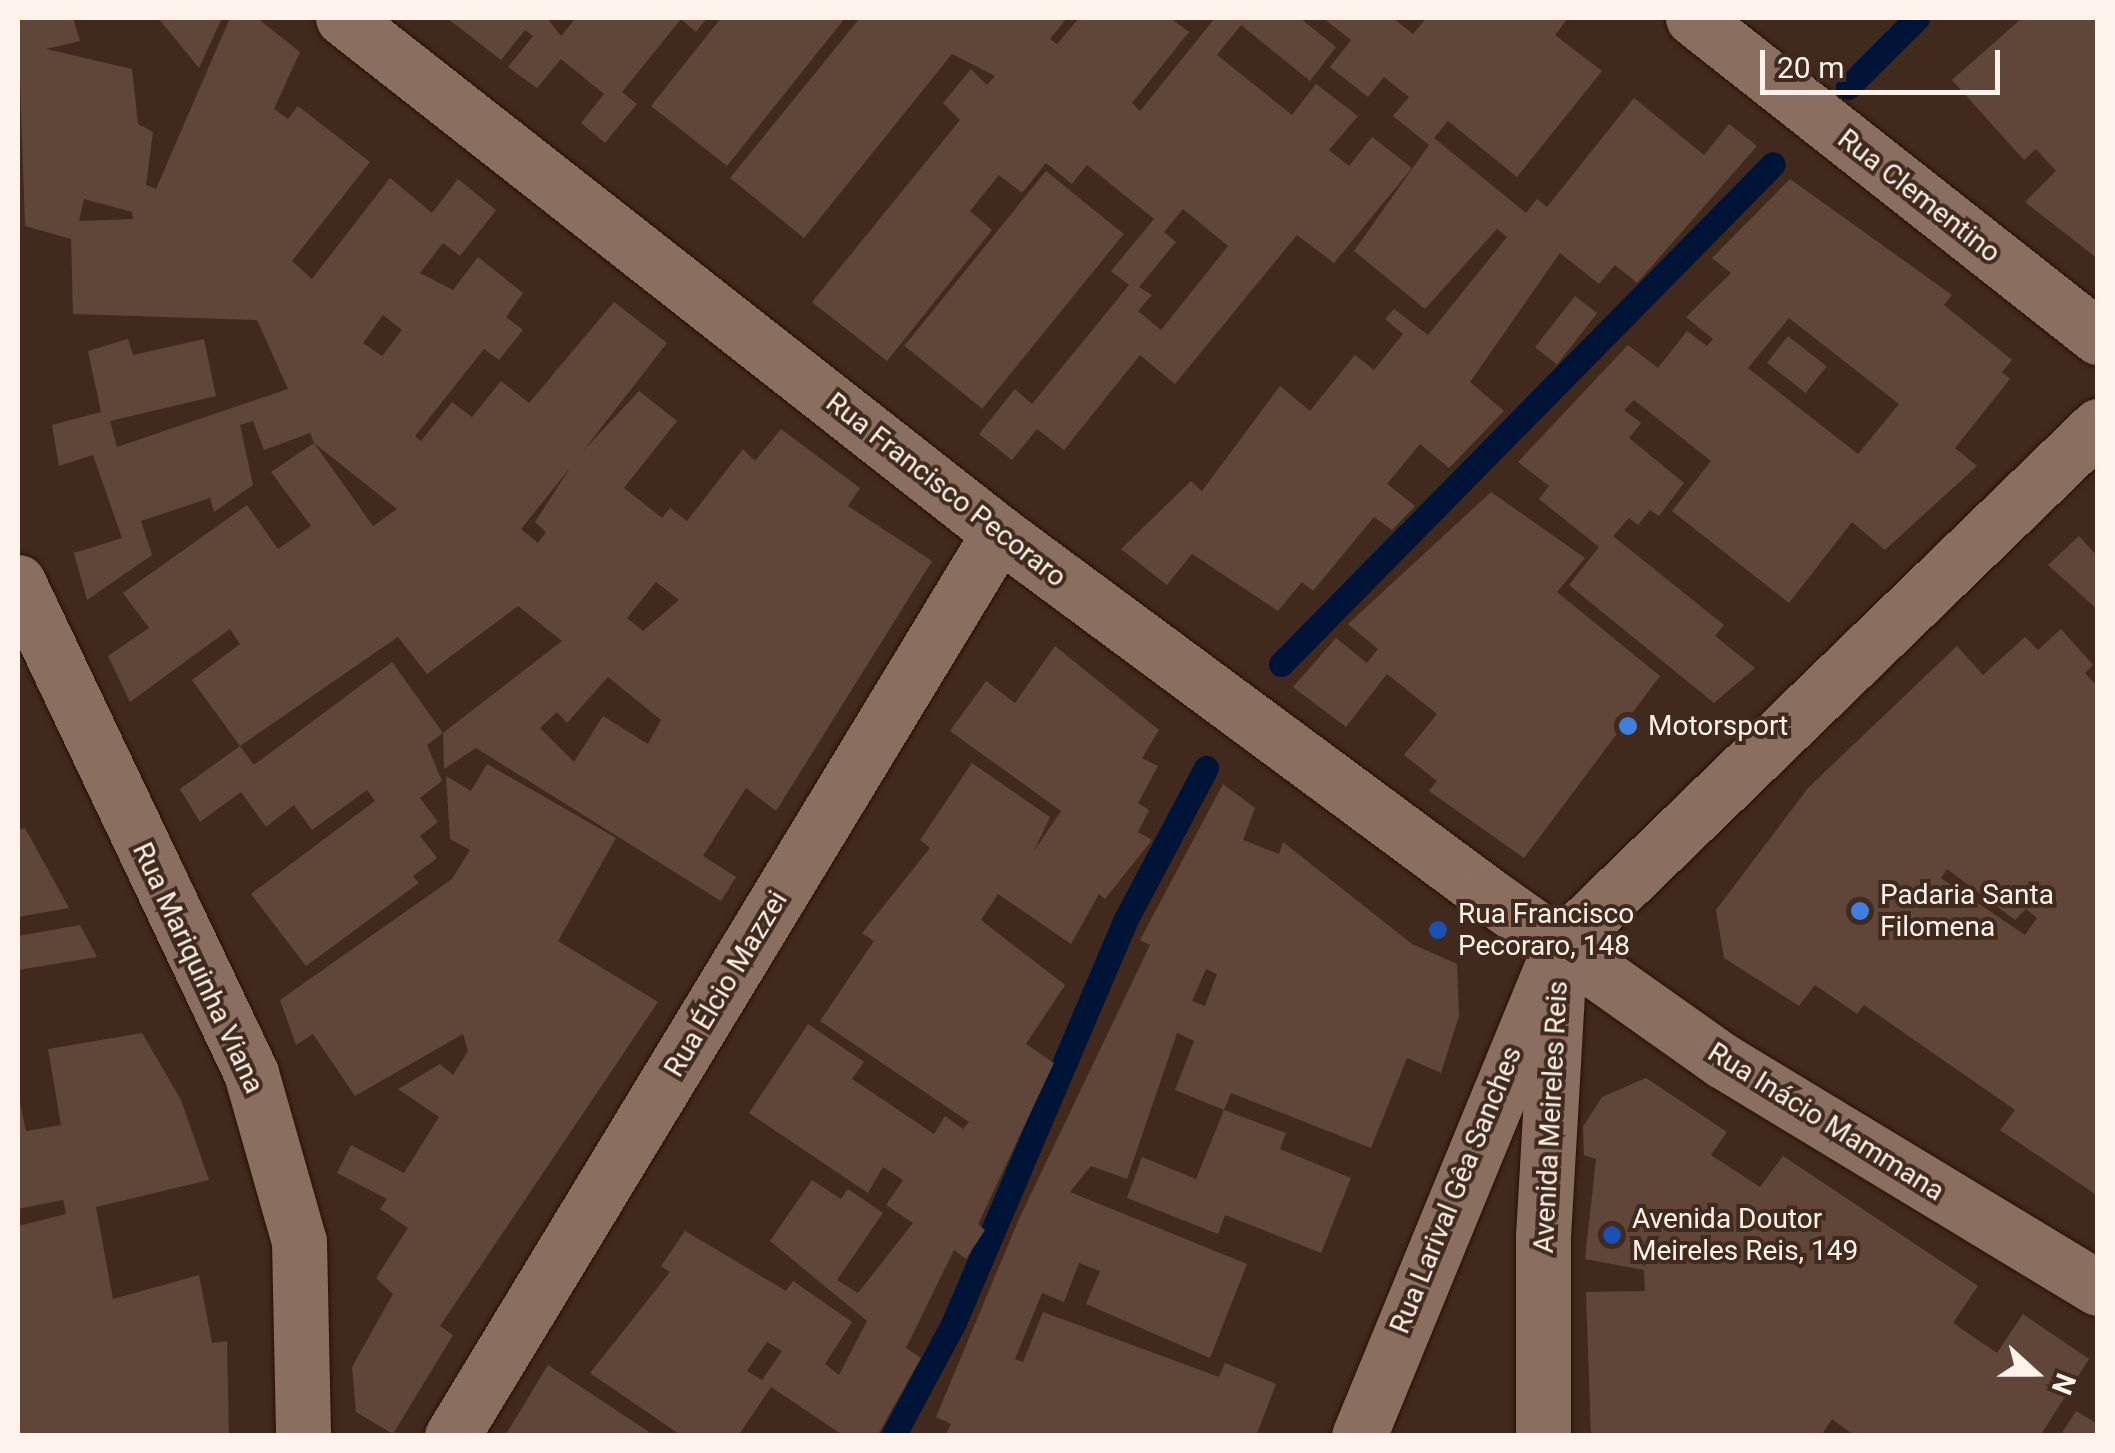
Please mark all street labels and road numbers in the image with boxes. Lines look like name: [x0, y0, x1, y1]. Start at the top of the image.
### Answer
street label: Rua Clementino: [1831, 122, 2007, 270]
street label: Rua Francisco Pecoraro: [819, 386, 1073, 594]
street label: Rua Mariquinha Viana: [125, 837, 271, 1099]
street label: Rua Élcio Mazzei: [657, 885, 795, 1083]
street label: Avenida Meireles Reis: [1527, 980, 1575, 1254]
street label: Rua Inácio Mammana: [1702, 1036, 1950, 1208]
street label: Rua Larival Gêa Sanches: [1383, 1042, 1529, 1338]

